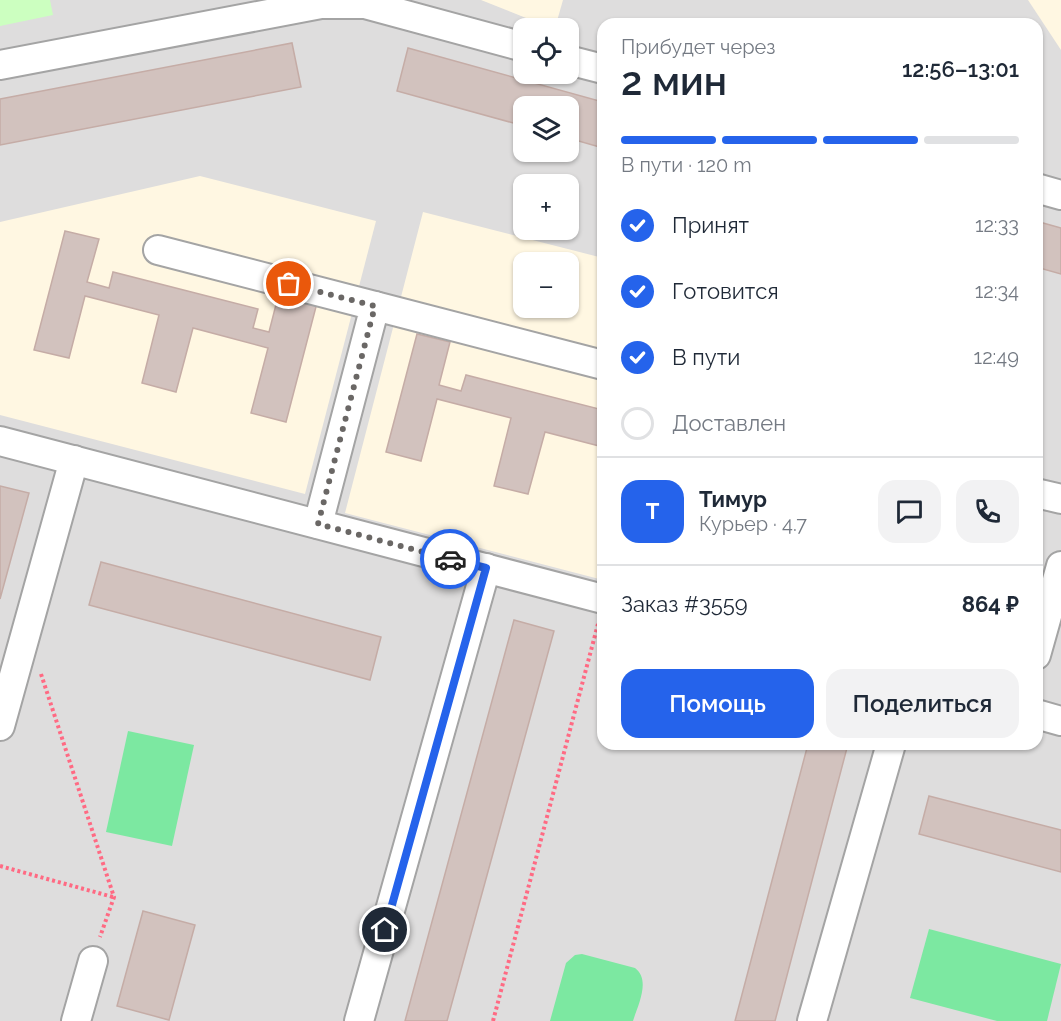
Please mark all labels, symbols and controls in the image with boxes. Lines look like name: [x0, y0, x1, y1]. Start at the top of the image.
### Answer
map controls: [513, 18, 579, 318]
button: locate: [513, 18, 579, 84]
text: Прибудет через: [621, 35, 775, 59]
text: 12:56–13:01: [902, 56, 1019, 82]
text: 2 мин: [621, 58, 727, 104]
button: layers: [513, 96, 579, 162]
text: В пути · 120 m: [621, 153, 752, 177]
button: +: [513, 174, 579, 240]
icon: check: [621, 209, 654, 242]
text: Принят: [672, 212, 749, 238]
text: 12:33: [975, 213, 1019, 237]
button: −: [513, 252, 579, 318]
pin: [263, 258, 314, 309]
icon: bag: [272, 267, 305, 300]
icon: check: [621, 275, 654, 308]
text: Готовится: [672, 278, 779, 304]
text: 12:34: [975, 279, 1019, 303]
icon: check: [621, 341, 654, 374]
text: В пути: [672, 344, 740, 370]
text: 12:49: [974, 345, 1019, 369]
text: Доставлен: [672, 410, 786, 436]
button: chat: [878, 480, 941, 543]
button: phone: [956, 480, 1019, 543]
text: Тимур: [699, 486, 767, 512]
text: Т: [646, 498, 659, 524]
text: Курьер · 4.7: [699, 512, 807, 536]
courier: [420, 529, 480, 589]
icon: car: [434, 543, 467, 576]
text: Заказ #3559: [621, 591, 748, 617]
text: 864 ₽: [962, 591, 1019, 617]
button: Помощь: [621, 669, 814, 738]
button: Поделиться: [826, 669, 1019, 738]
pin: [359, 904, 410, 955]
icon: home: [368, 913, 401, 946]

